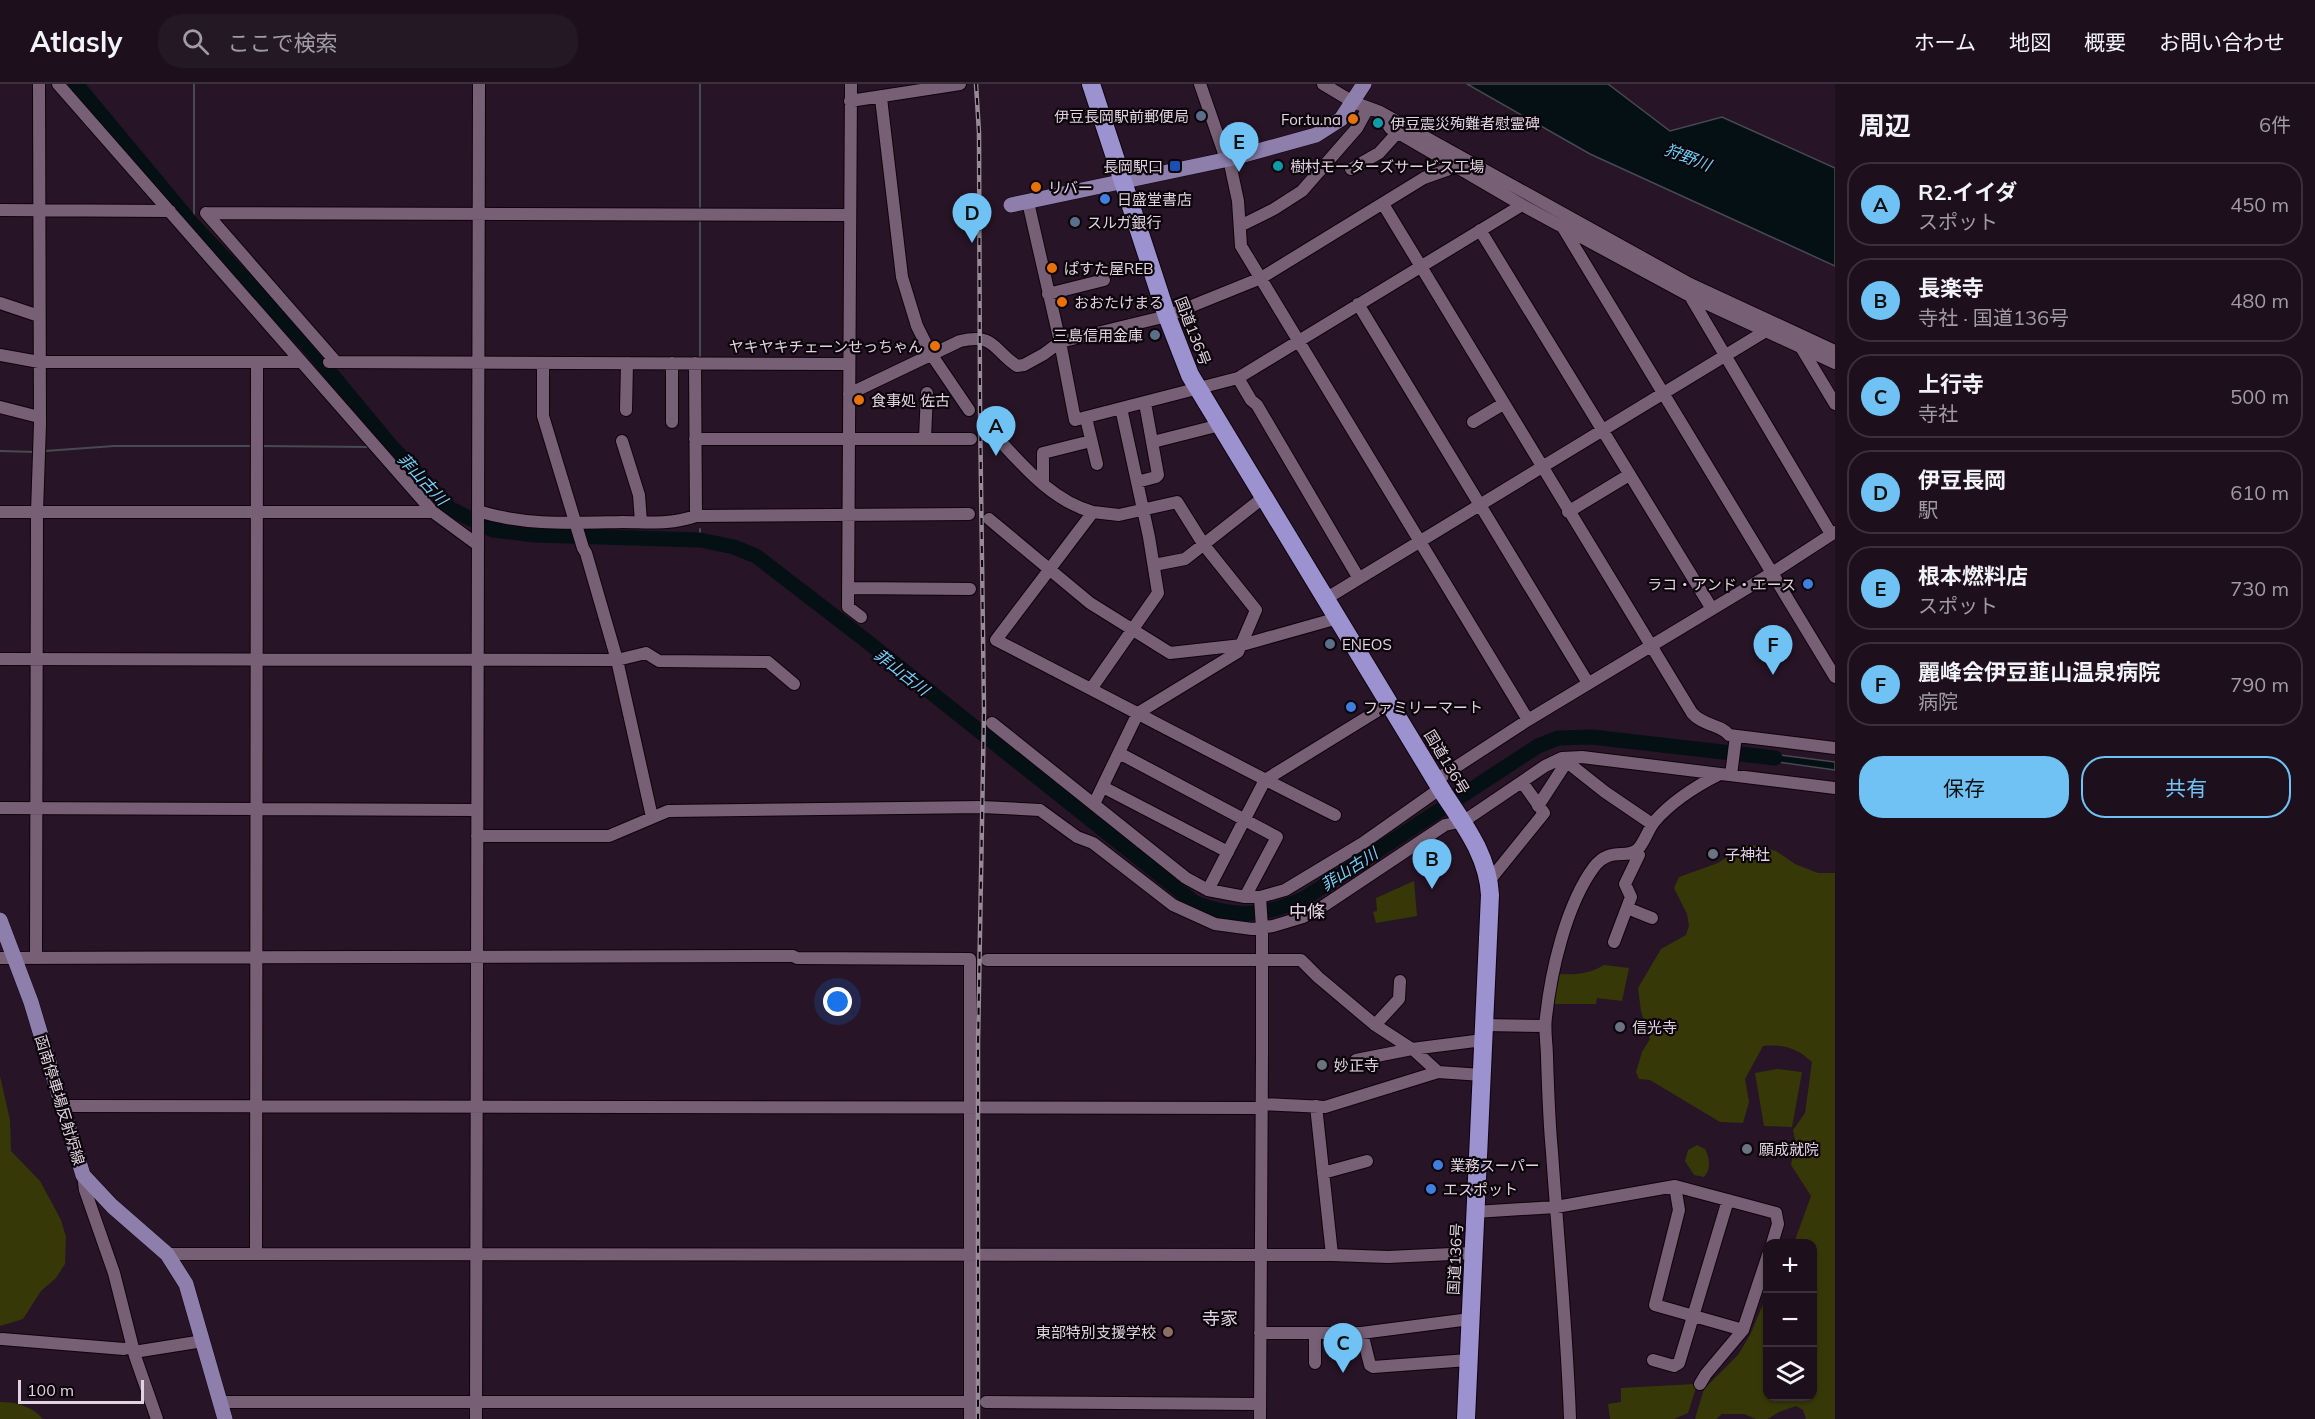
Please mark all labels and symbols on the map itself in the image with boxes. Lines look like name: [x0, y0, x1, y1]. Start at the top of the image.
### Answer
place label: 伊豆長岡駅前郵便局: [1054, 107, 1189, 126]
marker: 伊豆長岡駅前郵便局: [1194, 109, 1208, 123]
place label: For.tu.na: [1281, 110, 1341, 129]
marker: For.tu.na: [1346, 112, 1360, 126]
place label: 伊豆震災殉難者慰霊碑: [1390, 114, 1540, 133]
marker: 伊豆震災殉難者慰霊碑: [1371, 116, 1385, 130]
pin: E: [1220, 122, 1258, 172]
water label: 狩野川: [1662, 139, 1716, 176]
place label: 長岡駅口: [1103, 157, 1163, 176]
place label: 樹村モーターズサービス工場: [1290, 157, 1484, 176]
marker: 長岡駅口: [1168, 159, 1182, 173]
marker: 樹村モーターズサービス工場: [1271, 159, 1285, 173]
place label: リバー: [1048, 178, 1093, 197]
marker: リバー: [1029, 180, 1043, 194]
place label: 日盛堂書店: [1117, 190, 1192, 209]
marker: 日盛堂書店: [1098, 192, 1112, 206]
pin: D: [952, 194, 992, 243]
place label: スルガ銀行: [1087, 213, 1162, 232]
marker: スルガ銀行: [1068, 215, 1082, 229]
place label: ぱすた屋REB: [1064, 259, 1153, 278]
marker: ぱすた屋REB: [1045, 261, 1059, 275]
place label: おおたけまる: [1074, 293, 1164, 312]
street label: 国道136号: [1171, 294, 1215, 368]
marker: おおたけまる: [1055, 295, 1069, 309]
place label: 三島信用金庫: [1053, 326, 1143, 345]
marker: 三島信用金庫: [1148, 328, 1162, 342]
place label: ヤキヤキチェーンせっちゃん: [729, 337, 923, 356]
marker: ヤキヤキチェーンせっちゃん: [928, 339, 942, 353]
place label: 食事処 佐古: [871, 391, 950, 410]
marker: 食事処 佐古: [852, 393, 866, 407]
pin: A: [976, 406, 1016, 456]
water label: 菲山古川: [394, 449, 453, 511]
place label: ラコ・アンド・エース: [1647, 575, 1796, 594]
marker: ラコ・アンド・エース: [1801, 577, 1815, 591]
pin: F: [1754, 626, 1792, 675]
place label: ENEOS: [1342, 635, 1392, 654]
marker: ENEOS: [1323, 637, 1337, 651]
water label: 菲山古川: [871, 644, 935, 701]
place label: ファミリーマート: [1363, 698, 1483, 717]
marker: ファミリーマート: [1344, 700, 1358, 714]
street label: 国道136号: [1420, 726, 1474, 798]
pin: B: [1412, 840, 1452, 889]
water label: 菲山古川: [1317, 842, 1383, 895]
place label: 子神社: [1725, 845, 1770, 864]
marker: 子神社: [1706, 847, 1720, 861]
district label: 中條: [1289, 900, 1325, 923]
your location: [823, 987, 852, 1016]
place label: 信光寺: [1632, 1018, 1677, 1037]
marker: 信光寺: [1613, 1020, 1627, 1034]
street label: 函南停車場反射炉線: [31, 1033, 89, 1167]
place label: 妙正寺: [1334, 1056, 1379, 1075]
marker: 妙正寺: [1315, 1058, 1329, 1072]
place label: 願成就院: [1759, 1140, 1819, 1159]
marker: 願成就院: [1740, 1142, 1754, 1156]
place label: 業務スーパー: [1450, 1156, 1540, 1175]
marker: 業務スーパー: [1431, 1158, 1445, 1172]
place label: エスポット: [1443, 1180, 1518, 1199]
marker: エスポット: [1424, 1182, 1438, 1196]
street label: 国道136号: [1444, 1223, 1466, 1295]
district label: 寺家: [1202, 1307, 1238, 1330]
place label: 東部特別支援学校: [1036, 1323, 1156, 1342]
pin: C: [1324, 1324, 1362, 1373]
marker: 東部特別支援学校: [1161, 1325, 1175, 1339]
scale bar: [18, 1377, 144, 1404]

